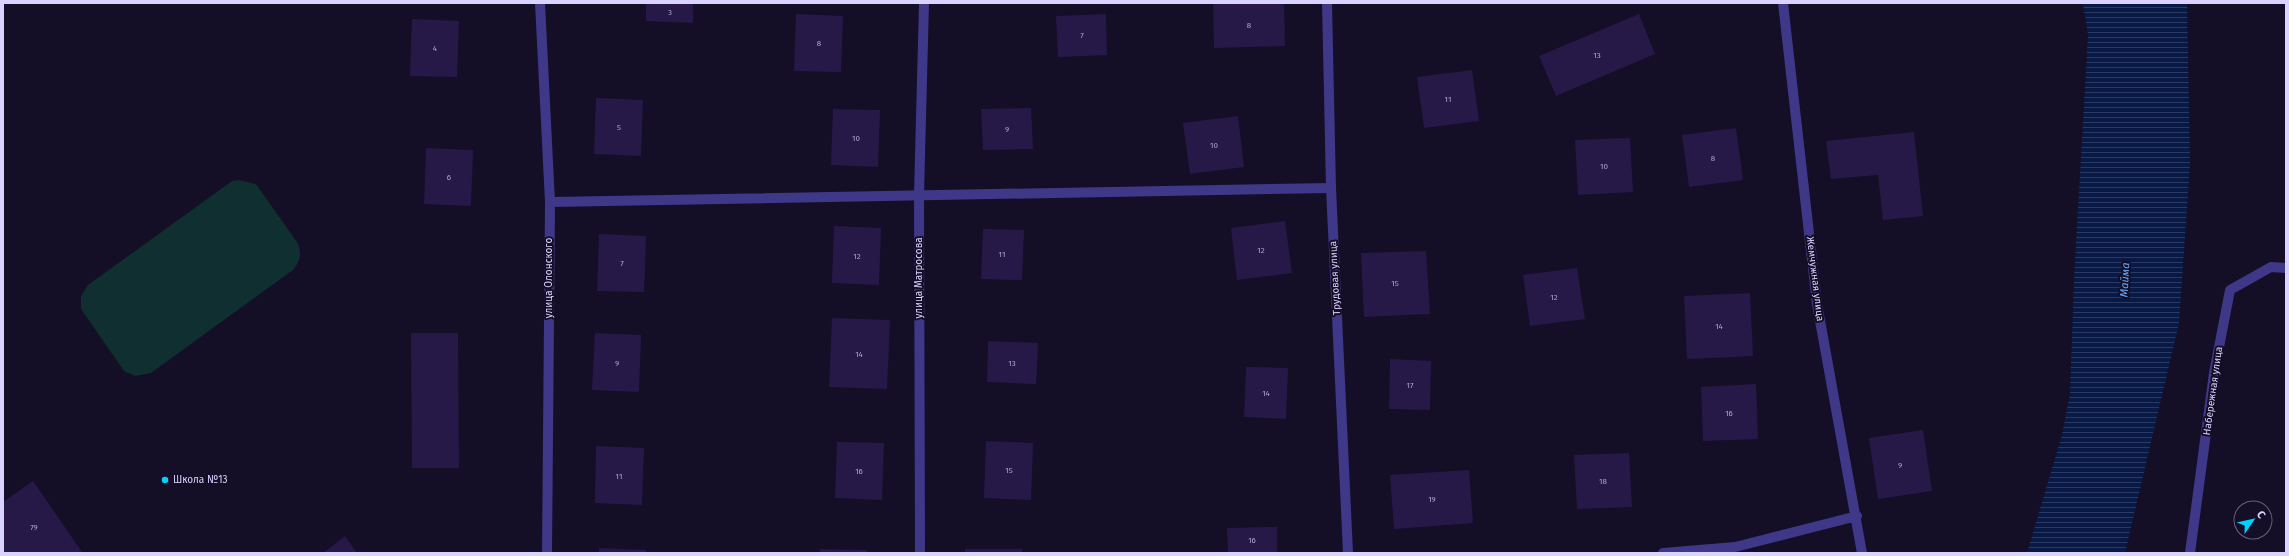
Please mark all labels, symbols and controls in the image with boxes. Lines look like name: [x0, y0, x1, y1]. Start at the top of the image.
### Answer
house number: 3: [668, 8, 672, 17]
house number: 8: [1247, 21, 1252, 30]
house number: 7: [1080, 31, 1084, 40]
house number: 8: [817, 39, 822, 48]
house number: 4: [433, 44, 438, 53]
house number: 13: [1593, 51, 1601, 60]
house number: 11: [1445, 95, 1451, 104]
house number: 5: [617, 123, 621, 132]
house number: 9: [1005, 125, 1009, 134]
house number: 10: [852, 134, 860, 143]
house number: 10: [1210, 141, 1218, 150]
house number: 8: [1711, 154, 1716, 163]
house number: 10: [1600, 162, 1608, 171]
house number: 6: [447, 173, 451, 182]
street label: Жемчужная улица: [1804, 236, 1826, 322]
street label: улица Матросова: [913, 237, 925, 319]
street label: улица Олонского: [543, 238, 555, 318]
street label: Трудовая улица: [1327, 241, 1343, 315]
house number: 12: [1257, 246, 1265, 255]
house number: 11: [999, 250, 1005, 259]
house number: 12: [853, 252, 861, 261]
house number: 7: [620, 259, 624, 268]
water label: Майма: [2118, 262, 2132, 298]
house number: 15: [1391, 279, 1399, 288]
house number: 12: [1550, 293, 1558, 302]
house number: 14: [1715, 322, 1724, 331]
street label: Набережная улица: [2201, 346, 2225, 436]
house number: 14: [855, 350, 864, 359]
house number: 9: [615, 359, 619, 368]
house number: 13: [1008, 359, 1016, 368]
house number: 17: [1406, 381, 1414, 390]
house number: 14: [1262, 389, 1271, 398]
house number: 16: [1725, 409, 1733, 418]
house number: 9: [1898, 461, 1902, 470]
house number: 15: [1005, 466, 1013, 475]
house number: 16: [855, 467, 863, 476]
house number: 11: [616, 472, 622, 481]
place label: Школа №13: [173, 474, 227, 486]
marker: Школа №13: [160, 475, 170, 485]
house number: 18: [1599, 477, 1608, 486]
house number: 19: [1428, 495, 1436, 504]
north arrow: [2233, 500, 2273, 540]
text: С: [2254, 508, 2268, 522]
house number: 79: [30, 523, 38, 532]
house number: 16: [1248, 536, 1256, 545]

